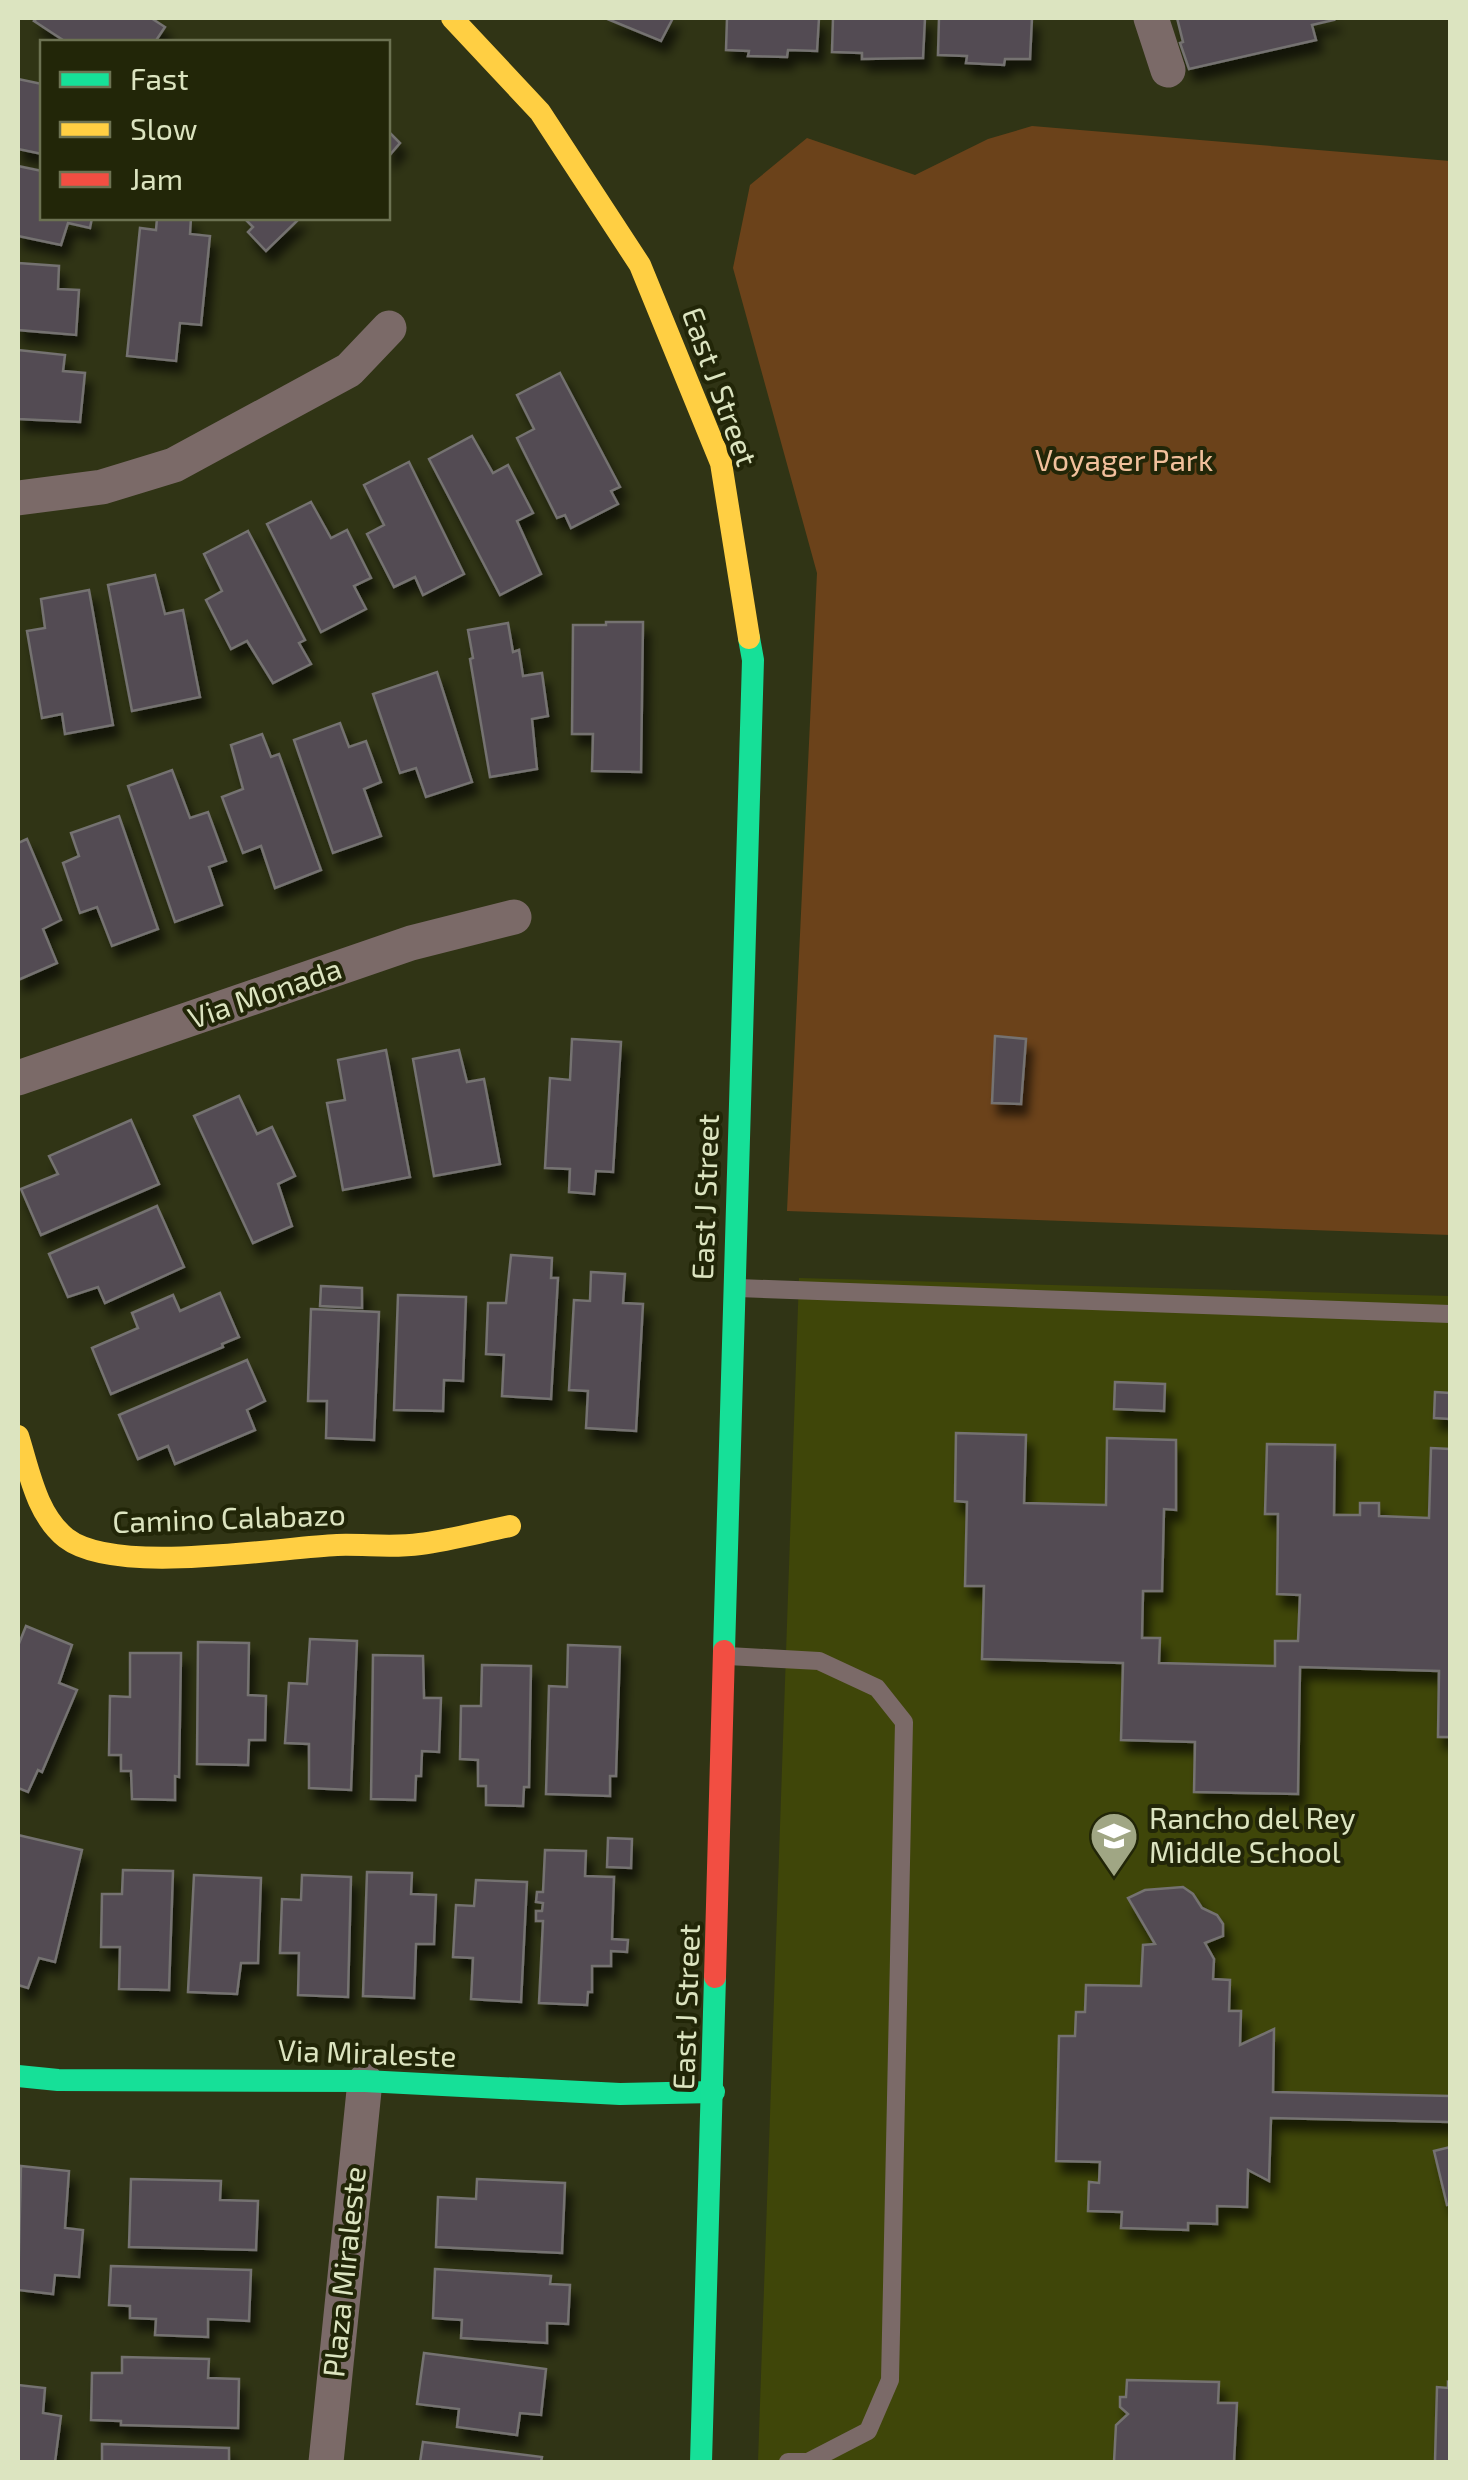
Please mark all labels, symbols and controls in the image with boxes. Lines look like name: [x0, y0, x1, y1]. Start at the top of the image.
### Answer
legend: [40, 40, 390, 220]
text: Fast: [130, 60, 189, 96]
text: Slow: [130, 110, 197, 146]
text: Jam: [130, 160, 183, 196]
street label: East J Street: [676, 302, 766, 471]
park label: Voyager Park: [1035, 441, 1213, 477]
street label: Via Monada: [183, 949, 346, 1035]
street label: East J Street: [683, 1113, 725, 1281]
street label: Camino Calabazo: [112, 1495, 346, 1539]
place label: Rancho del Rey Middle School: [1149, 1799, 1356, 1869]
school or university icon: Rancho del Rey Middle School: [1088, 1810, 1140, 1878]
street label: East J Street: [664, 1923, 706, 2091]
street label: Via Miraleste: [277, 2031, 457, 2073]
street label: Plaza Miraleste: [314, 2165, 372, 2379]

